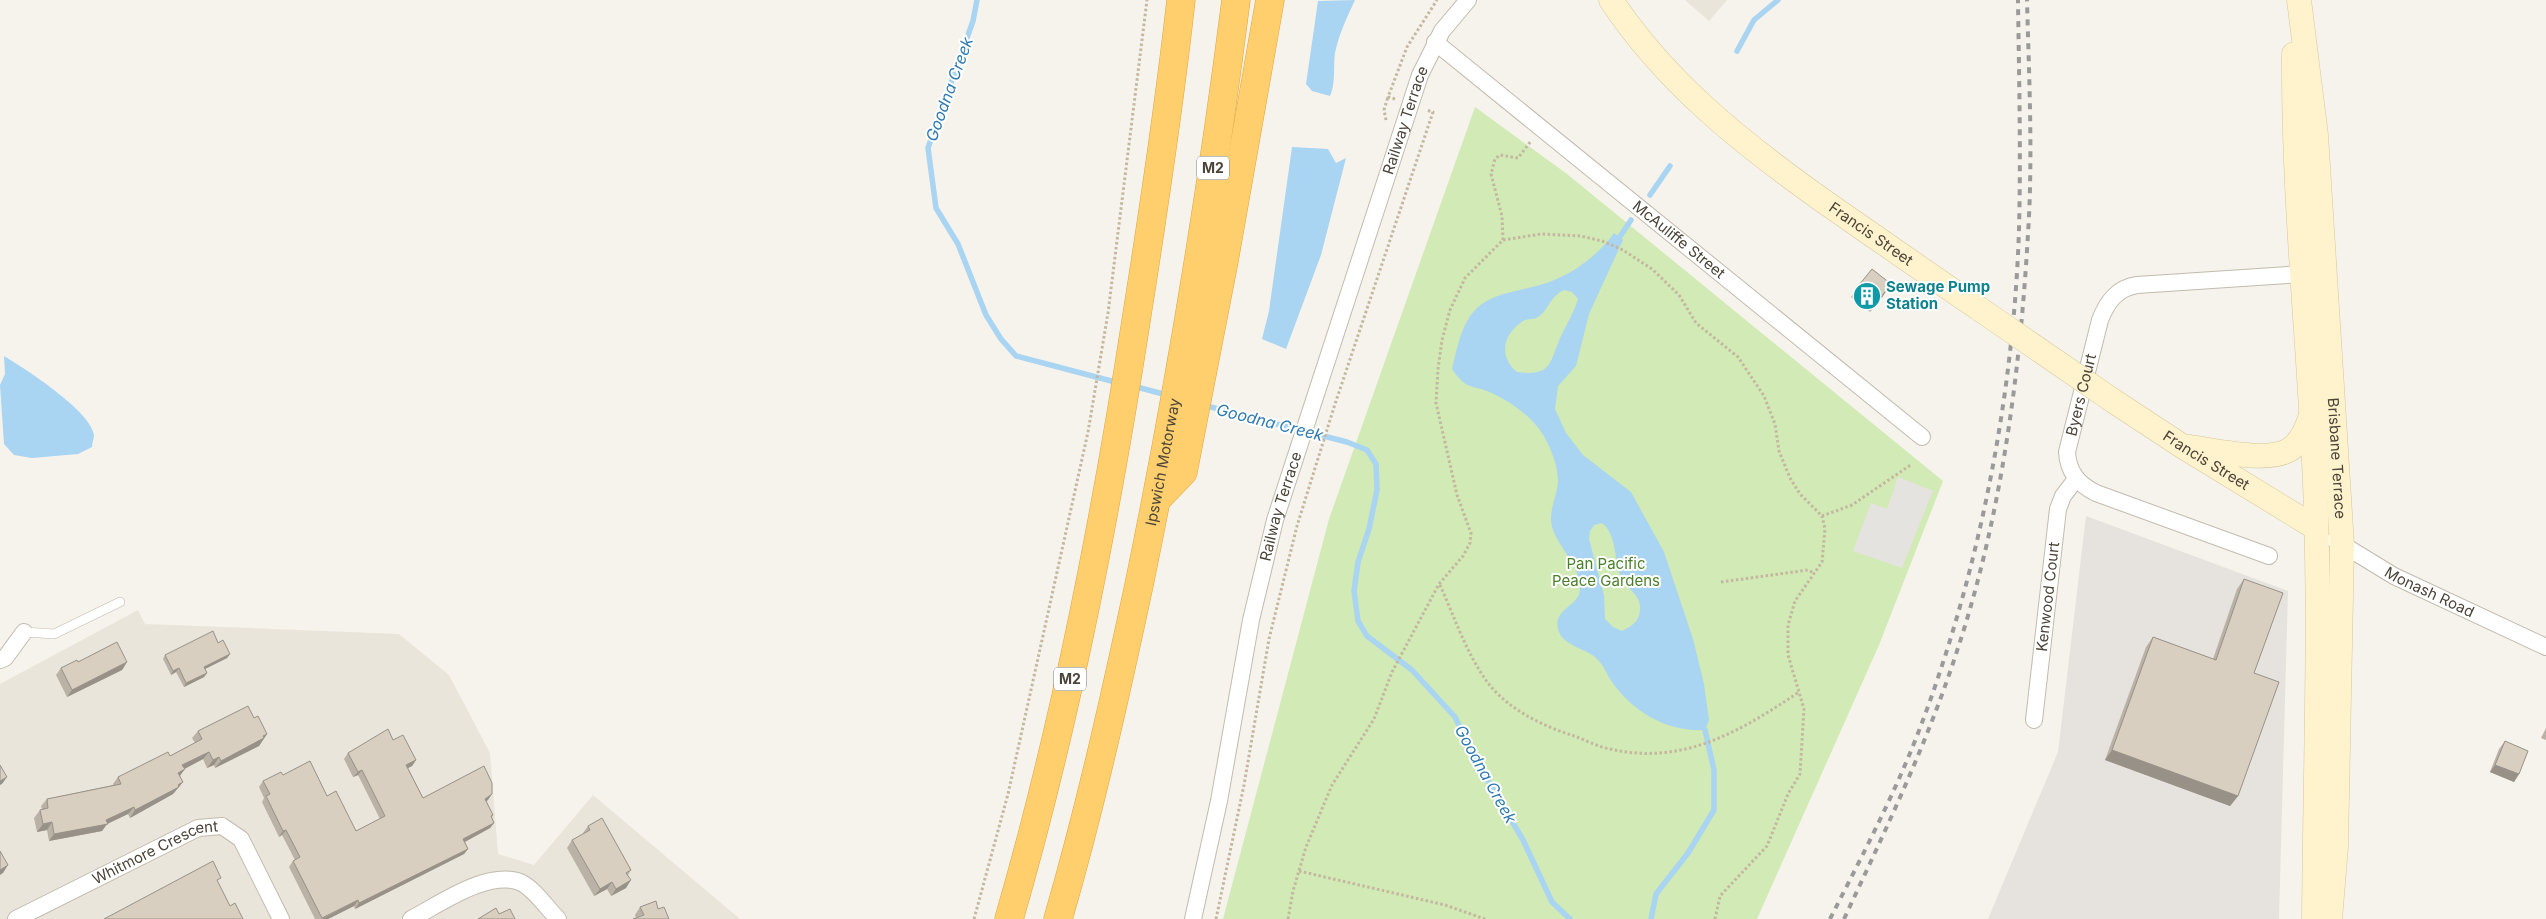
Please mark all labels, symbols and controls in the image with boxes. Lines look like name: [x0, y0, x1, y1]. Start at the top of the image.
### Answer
water label: Goodna Creek: [921, 34, 977, 144]
street label: Railway Terrace: [1378, 62, 1432, 177]
road number: M2: [1197, 156, 1229, 180]
street label: McAuliffe Street: [1629, 196, 1729, 283]
street label: Francis Street: [1825, 198, 1917, 270]
place label: Sewage Pump Station: [1886, 277, 1990, 313]
building icon: Sewage Pump Station: [1852, 281, 1882, 311]
street label: Byers Court: [2061, 352, 2100, 438]
street label: Ipswich Motorway: [1141, 396, 1184, 528]
street label: Brisbane Terrace: [2324, 397, 2350, 519]
water label: Goodna Creek: [1215, 399, 1326, 445]
street label: Francis Street: [2160, 426, 2253, 494]
street label: Railway Terrace: [1255, 449, 1306, 563]
street label: Kenwood Court: [2032, 541, 2063, 653]
park label: Pan Pacific Peace Gardens: [1552, 554, 1660, 590]
street label: Monash Road: [2381, 562, 2477, 621]
road number: M2: [1054, 668, 1086, 691]
water label: Goodna Creek: [1451, 721, 1521, 827]
street label: Whitmore Crescent: [89, 816, 219, 888]

